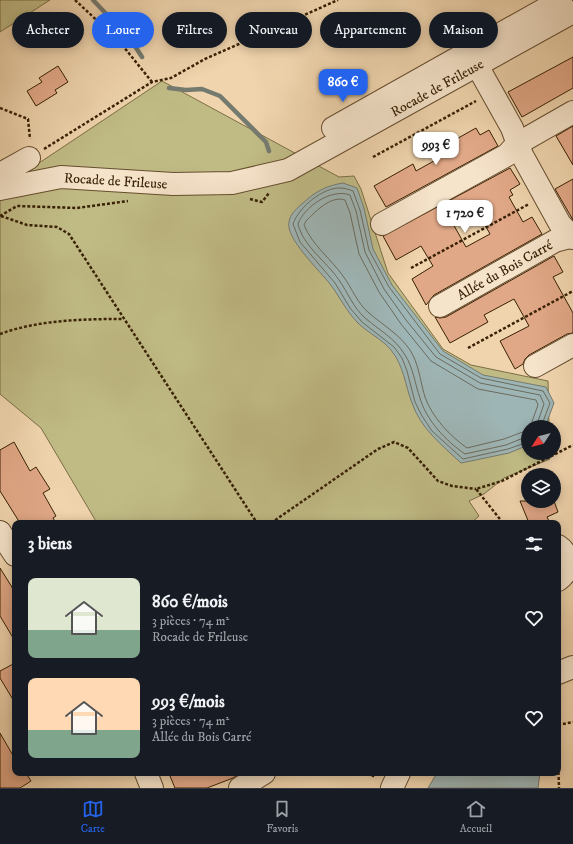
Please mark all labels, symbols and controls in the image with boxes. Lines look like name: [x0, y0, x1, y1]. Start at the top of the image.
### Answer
chip: Acheter: [12, 12, 84, 48]
chip: Louer: [92, 12, 154, 48]
chip: Filtres: [162, 12, 227, 48]
chip: Nouveau: [235, 12, 312, 48]
chip: Appartement: [320, 12, 421, 48]
chip: Maison: [429, 12, 498, 48]
street label: Rocade de Frileuse: [388, 55, 487, 121]
pin: 860 €: [315, 69, 371, 103]
text: 860 €: [328, 74, 358, 90]
pin: 993 €: [408, 132, 464, 166]
text: 993 €: [422, 137, 450, 153]
street label: Rocade de Frileuse: [63, 169, 168, 194]
pin: 1 720 €: [428, 200, 502, 234]
text: 1 720 €: [446, 205, 484, 221]
street label: Allée du Bois Carré: [454, 236, 556, 305]
north arrow: [521, 420, 561, 460]
map controls: [521, 420, 561, 508]
button: layers: [521, 468, 561, 508]
text: 3 biens: [28, 533, 72, 555]
icon: filters: [523, 533, 545, 555]
text: 860 €/mois: [152, 591, 228, 613]
icon: home: [60, 594, 108, 642]
icon: heart: [523, 607, 545, 629]
text: 3 pièces · 74 m²: [152, 613, 229, 629]
text: Rocade de Frileuse: [152, 629, 248, 645]
text: 993 €/mois: [152, 691, 225, 713]
icon: home: [60, 694, 108, 742]
icon: heart: [523, 707, 545, 729]
text: 3 pièces · 74 m²: [152, 713, 229, 729]
text: Allée du Bois Carré: [152, 729, 251, 745]
tab: Carte: [81, 798, 105, 836]
tab: Favoris: [266, 798, 298, 836]
tab: Accueil: [460, 798, 492, 836]

